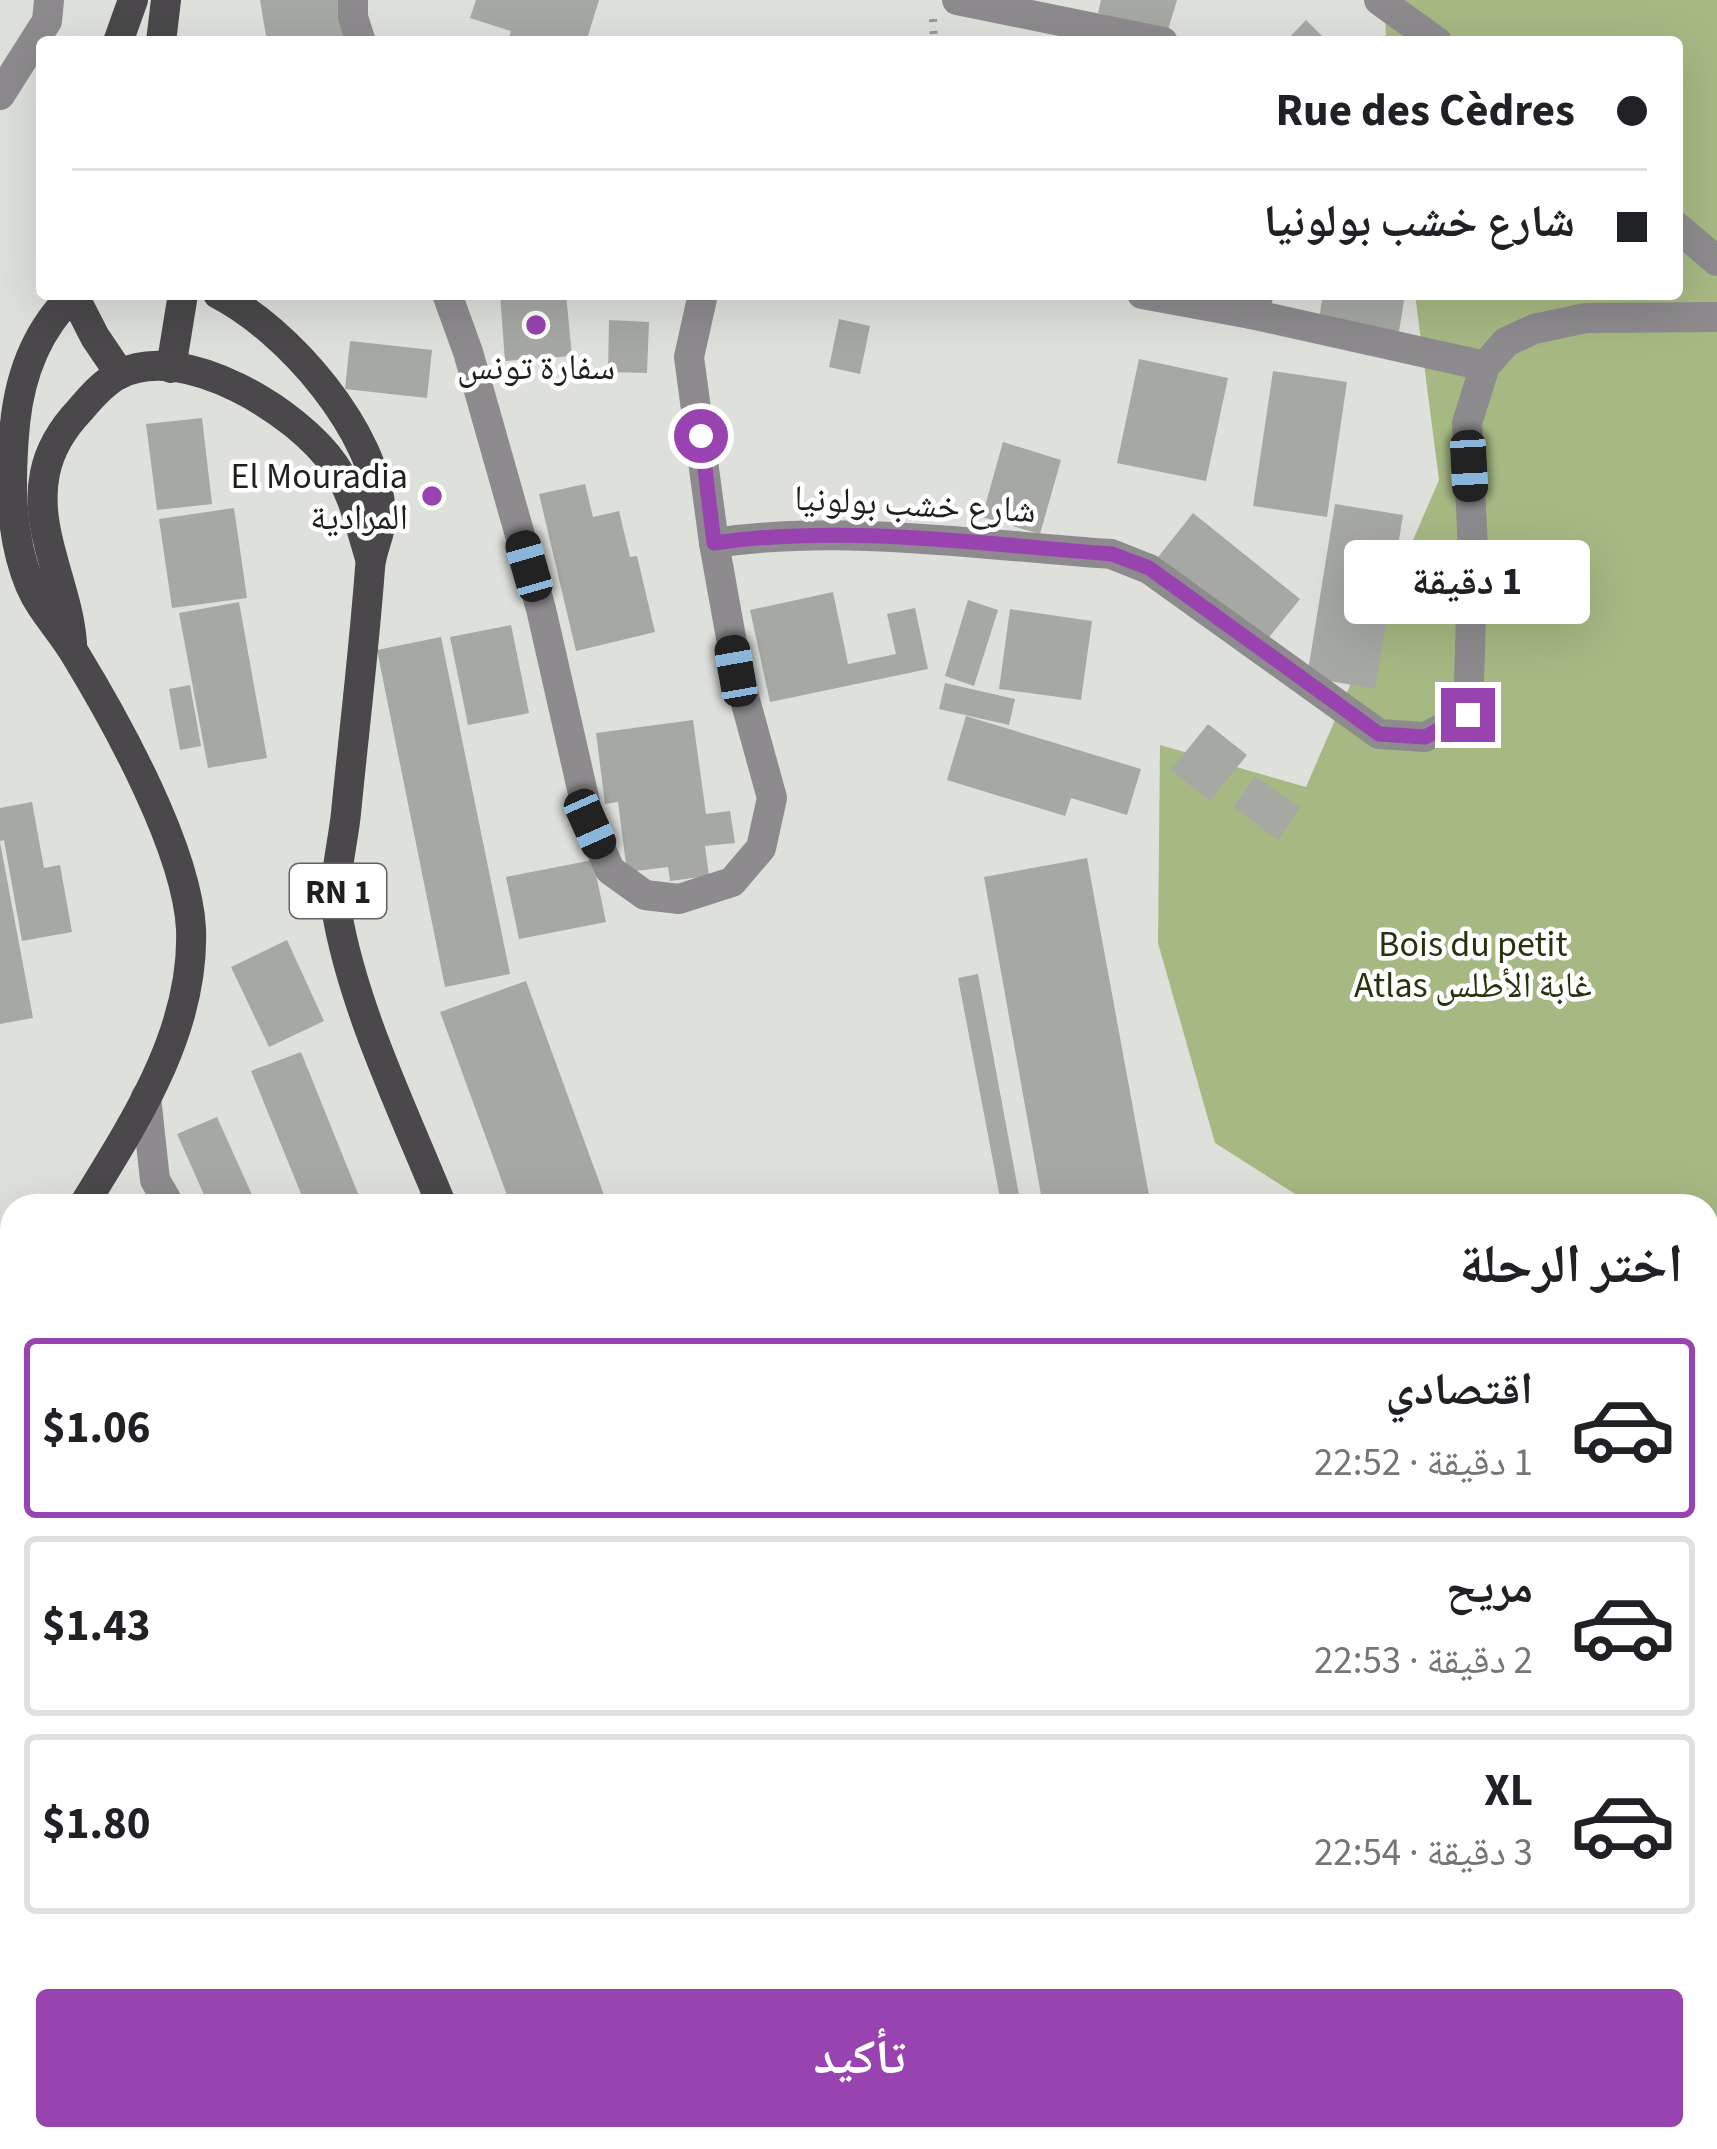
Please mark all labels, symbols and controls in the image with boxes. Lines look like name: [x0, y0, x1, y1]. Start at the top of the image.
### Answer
text: Rue des Cèdres: [1276, 79, 1575, 143]
text: شارع خشب بولونيا: [1263, 190, 1575, 254]
marker: سفارة تونس: [523, 312, 549, 338]
place label: سفارة تونس: [457, 342, 615, 393]
route start: [674, 409, 728, 463]
car: [1449, 429, 1489, 503]
place label: El Mouradia المرادية: [231, 451, 408, 543]
street label: شارع خشب بولونيا: [793, 473, 1037, 536]
marker: El Mouradia المرادية: [419, 483, 445, 509]
car: [502, 526, 556, 606]
callout: 1 دقيقة: [1345, 541, 1591, 625]
text: 1 دقيقة: [1412, 554, 1522, 610]
car: [712, 632, 760, 710]
route end: [1441, 688, 1495, 742]
car: [559, 784, 621, 864]
road number: RN 1: [290, 864, 386, 918]
park label: Bois du petit Atlas غابة الأطلس: [1354, 919, 1592, 1011]
text: اختر الرحلة: [1459, 1227, 1683, 1304]
text: اقتصادي: [1386, 1358, 1533, 1422]
icon: car: [1569, 1374, 1677, 1482]
text: $1.06: [42, 1396, 151, 1460]
text: 1 دقيقة · 22:52: [1314, 1435, 1533, 1491]
text: مريح: [1446, 1556, 1533, 1620]
icon: car: [1569, 1572, 1677, 1680]
text: $1.43: [42, 1594, 151, 1658]
text: 2 دقيقة · 22:53: [1314, 1633, 1533, 1689]
text: XL: [1484, 1759, 1533, 1823]
icon: car: [1569, 1770, 1677, 1878]
text: $1.80: [42, 1792, 151, 1856]
text: 3 دقيقة · 22:54: [1314, 1825, 1533, 1881]
button: تأكيد: [36, 1989, 1683, 2127]

